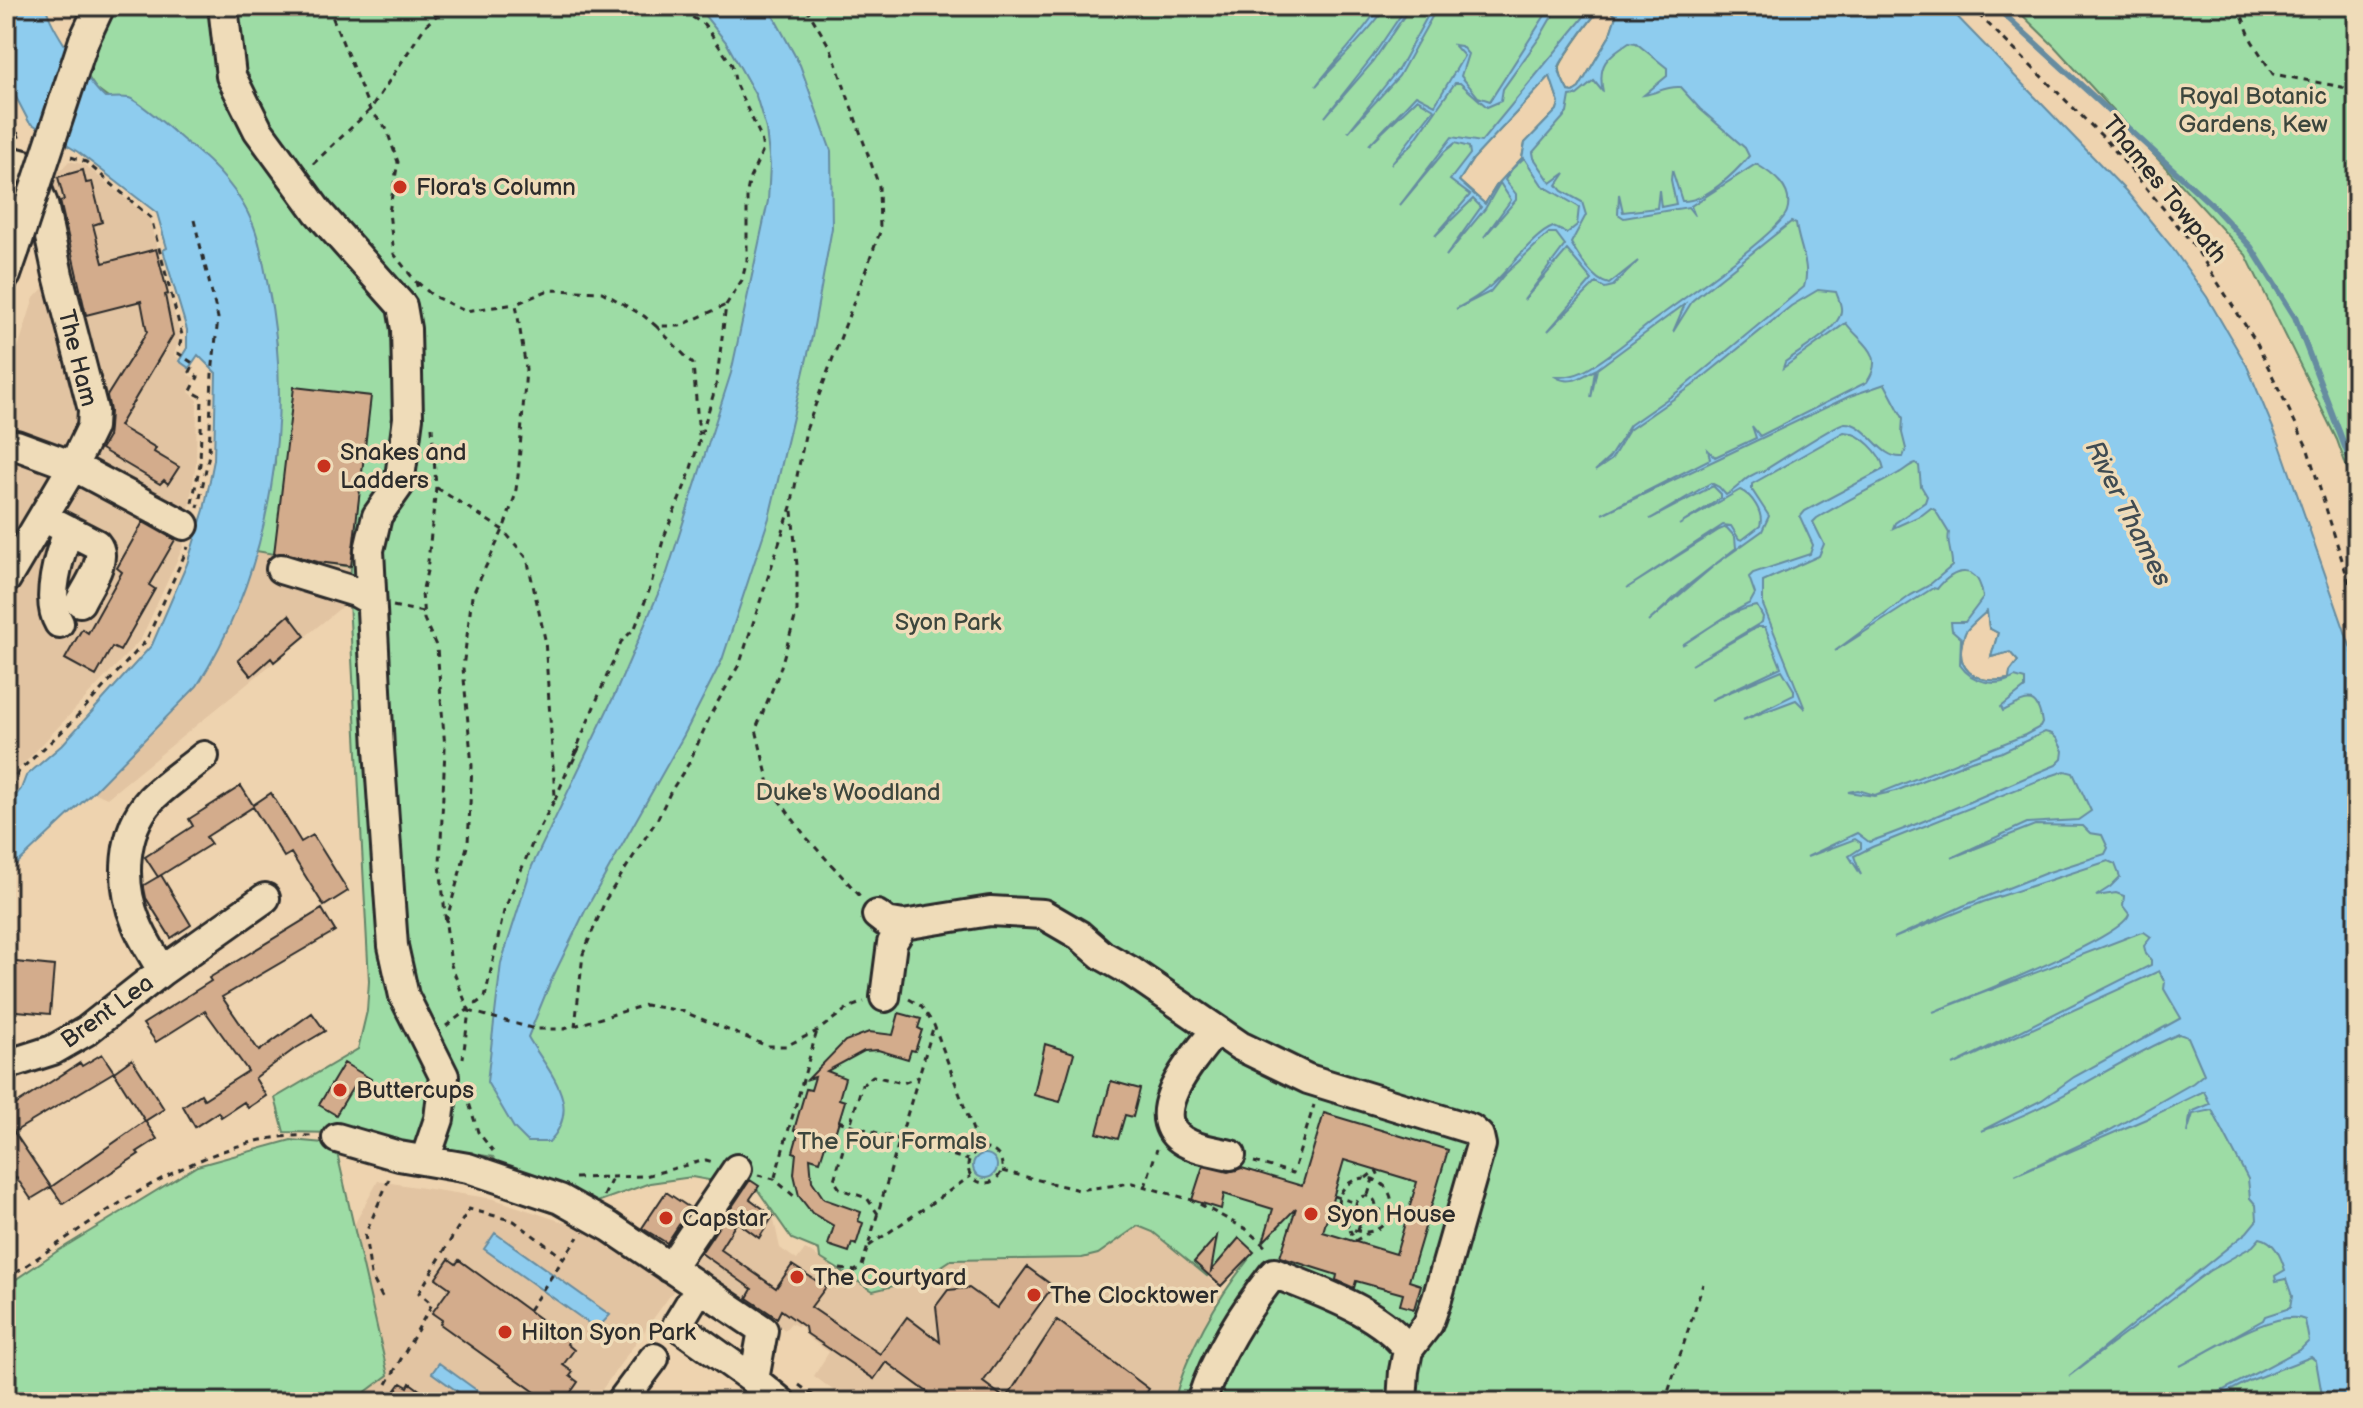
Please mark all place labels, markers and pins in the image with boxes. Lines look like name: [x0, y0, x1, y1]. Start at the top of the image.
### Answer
place label: Flora's Column: [416, 173, 576, 202]
marker: Flora's Column: [391, 178, 409, 196]
place label: Snakes and Ladders: [340, 438, 466, 495]
marker: Snakes and Ladders: [315, 457, 333, 475]
place label: Buttercups: [356, 1076, 474, 1105]
marker: Buttercups: [331, 1081, 349, 1099]
place label: Syon House: [1327, 1200, 1456, 1229]
place label: Capstar: [682, 1204, 768, 1233]
marker: Syon House: [1302, 1205, 1320, 1223]
marker: Capstar: [657, 1209, 675, 1227]
place label: The Courtyard: [813, 1263, 967, 1292]
marker: The Courtyard: [788, 1268, 806, 1286]
place label: The Clocktower: [1050, 1281, 1218, 1310]
marker: The Clocktower: [1025, 1286, 1043, 1304]
place label: Hilton Syon Park: [521, 1318, 696, 1347]
marker: Hilton Syon Park: [496, 1323, 514, 1341]

